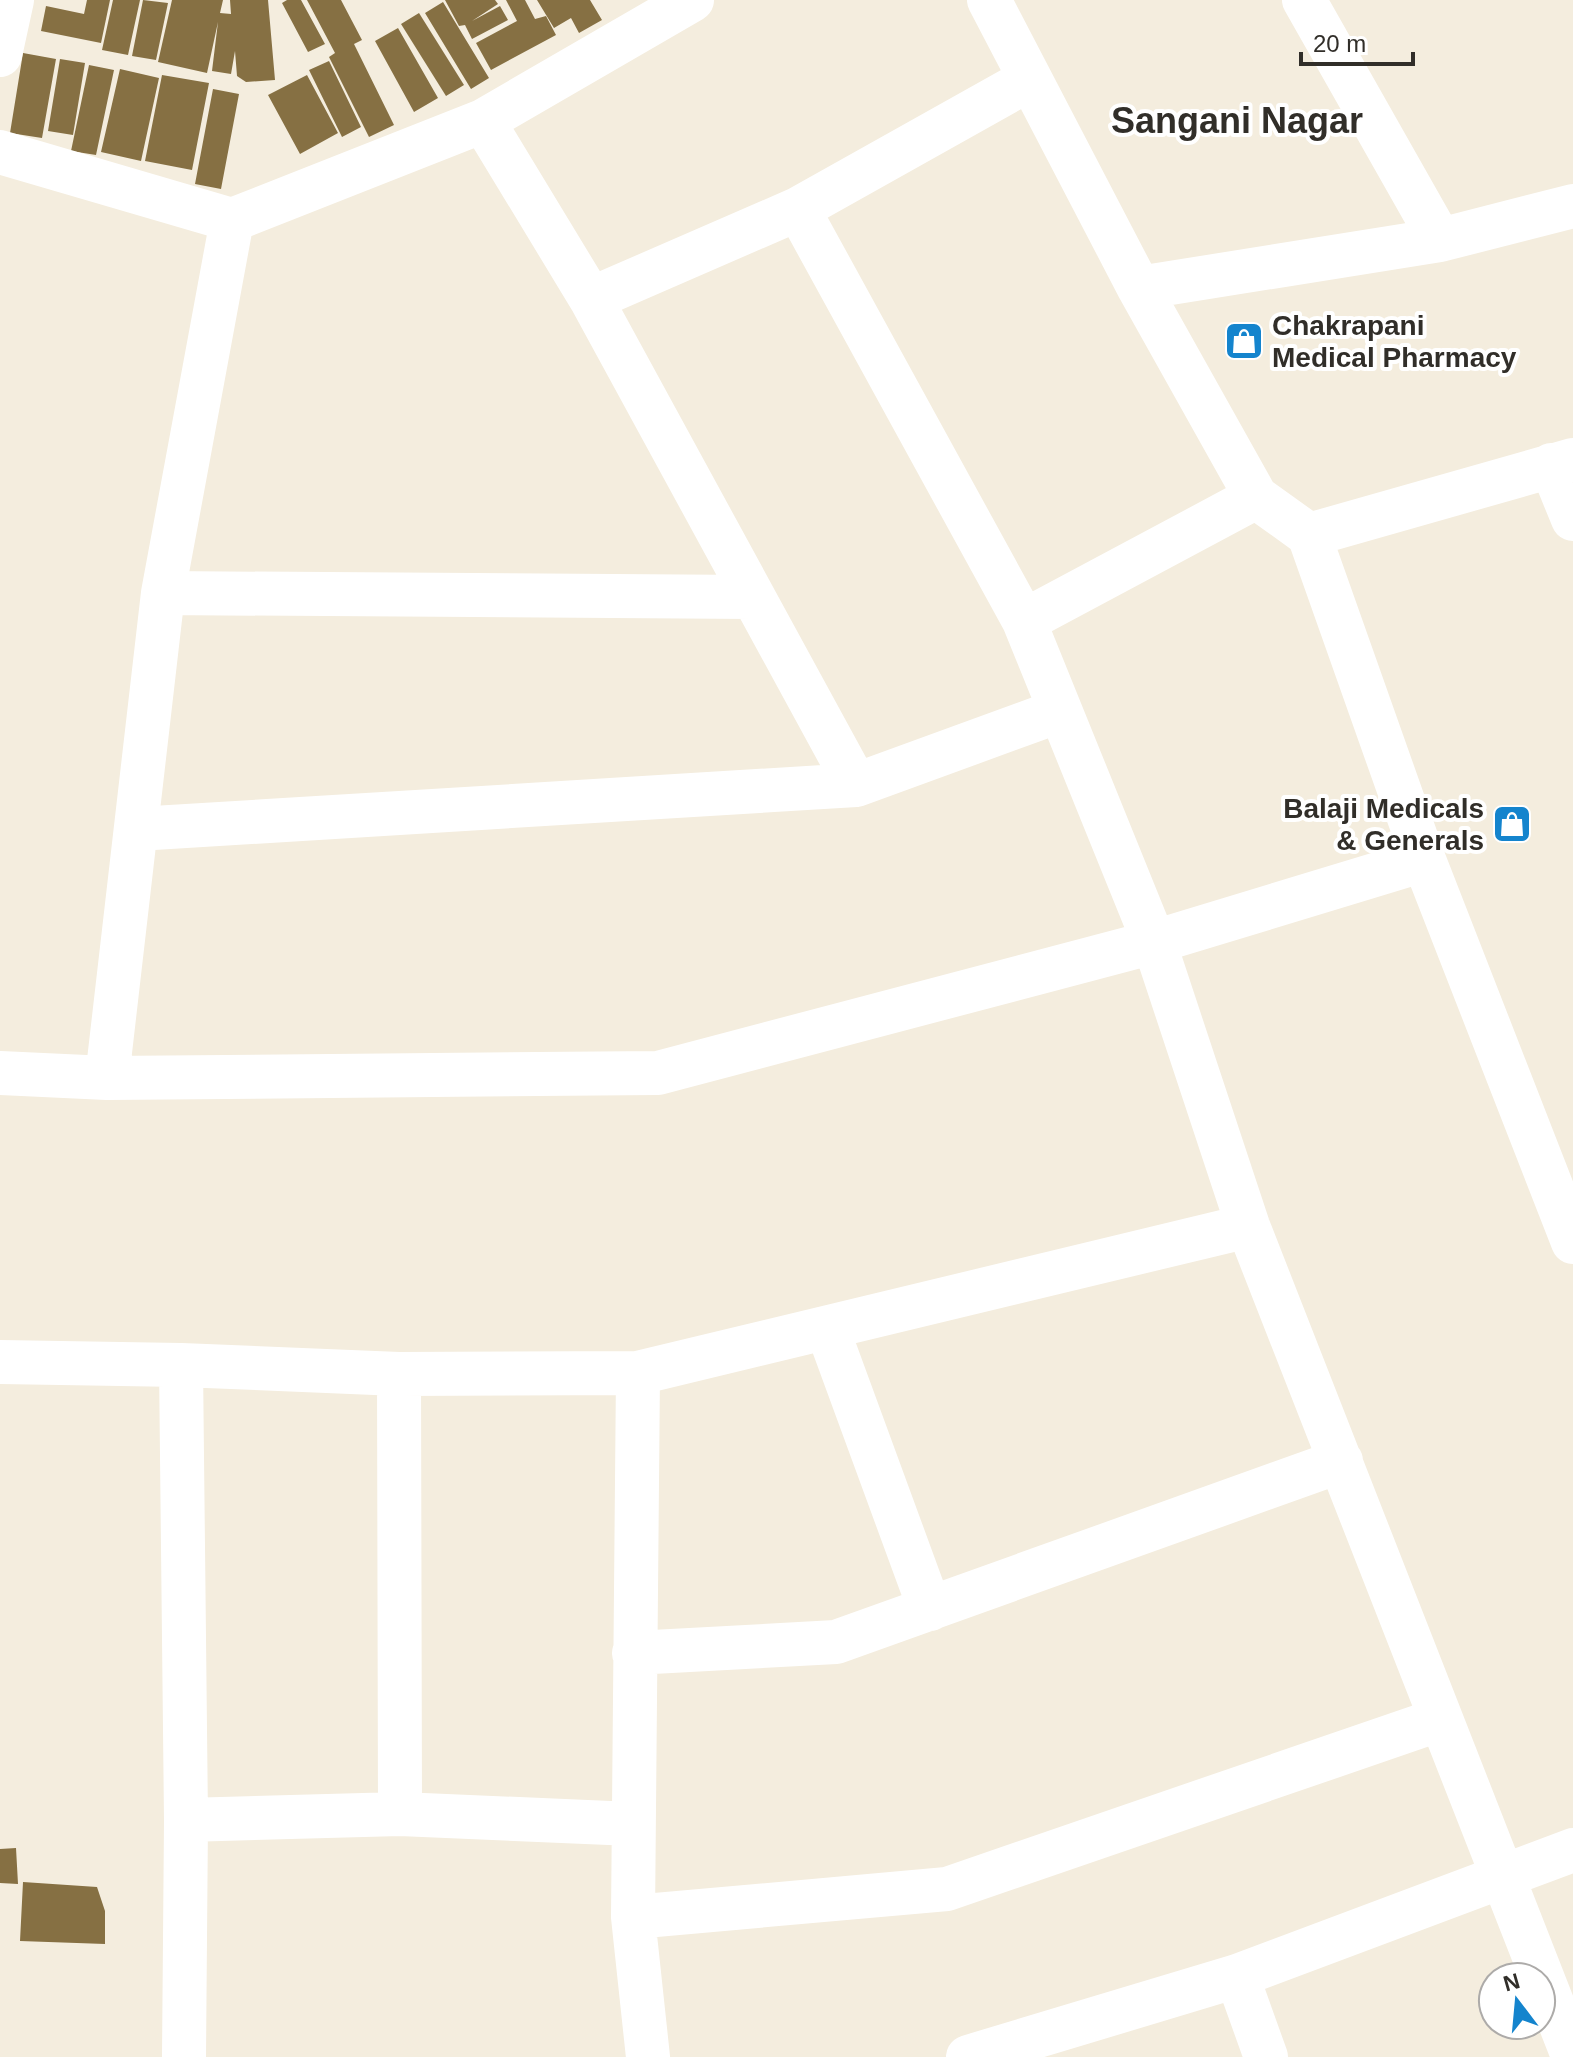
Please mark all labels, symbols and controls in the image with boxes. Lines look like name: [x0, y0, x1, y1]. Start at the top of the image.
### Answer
scale bar: [1301, 16, 1413, 66]
text: 20 m: [1313, 30, 1366, 57]
district label: Sangani Nagar: [1111, 100, 1363, 141]
place label: Chakrapani Medical Pharmacy: [1272, 310, 1517, 373]
shop icon: Chakrapani Medical Pharmacy: [1223, 320, 1265, 362]
place label: Balaji Medicals & Generals: [1283, 793, 1484, 856]
shop icon: Balaji Medicals & Generals: [1491, 803, 1533, 845]
north arrow: [1477, 1961, 1557, 2041]
text: N: [1501, 1968, 1523, 1996]

